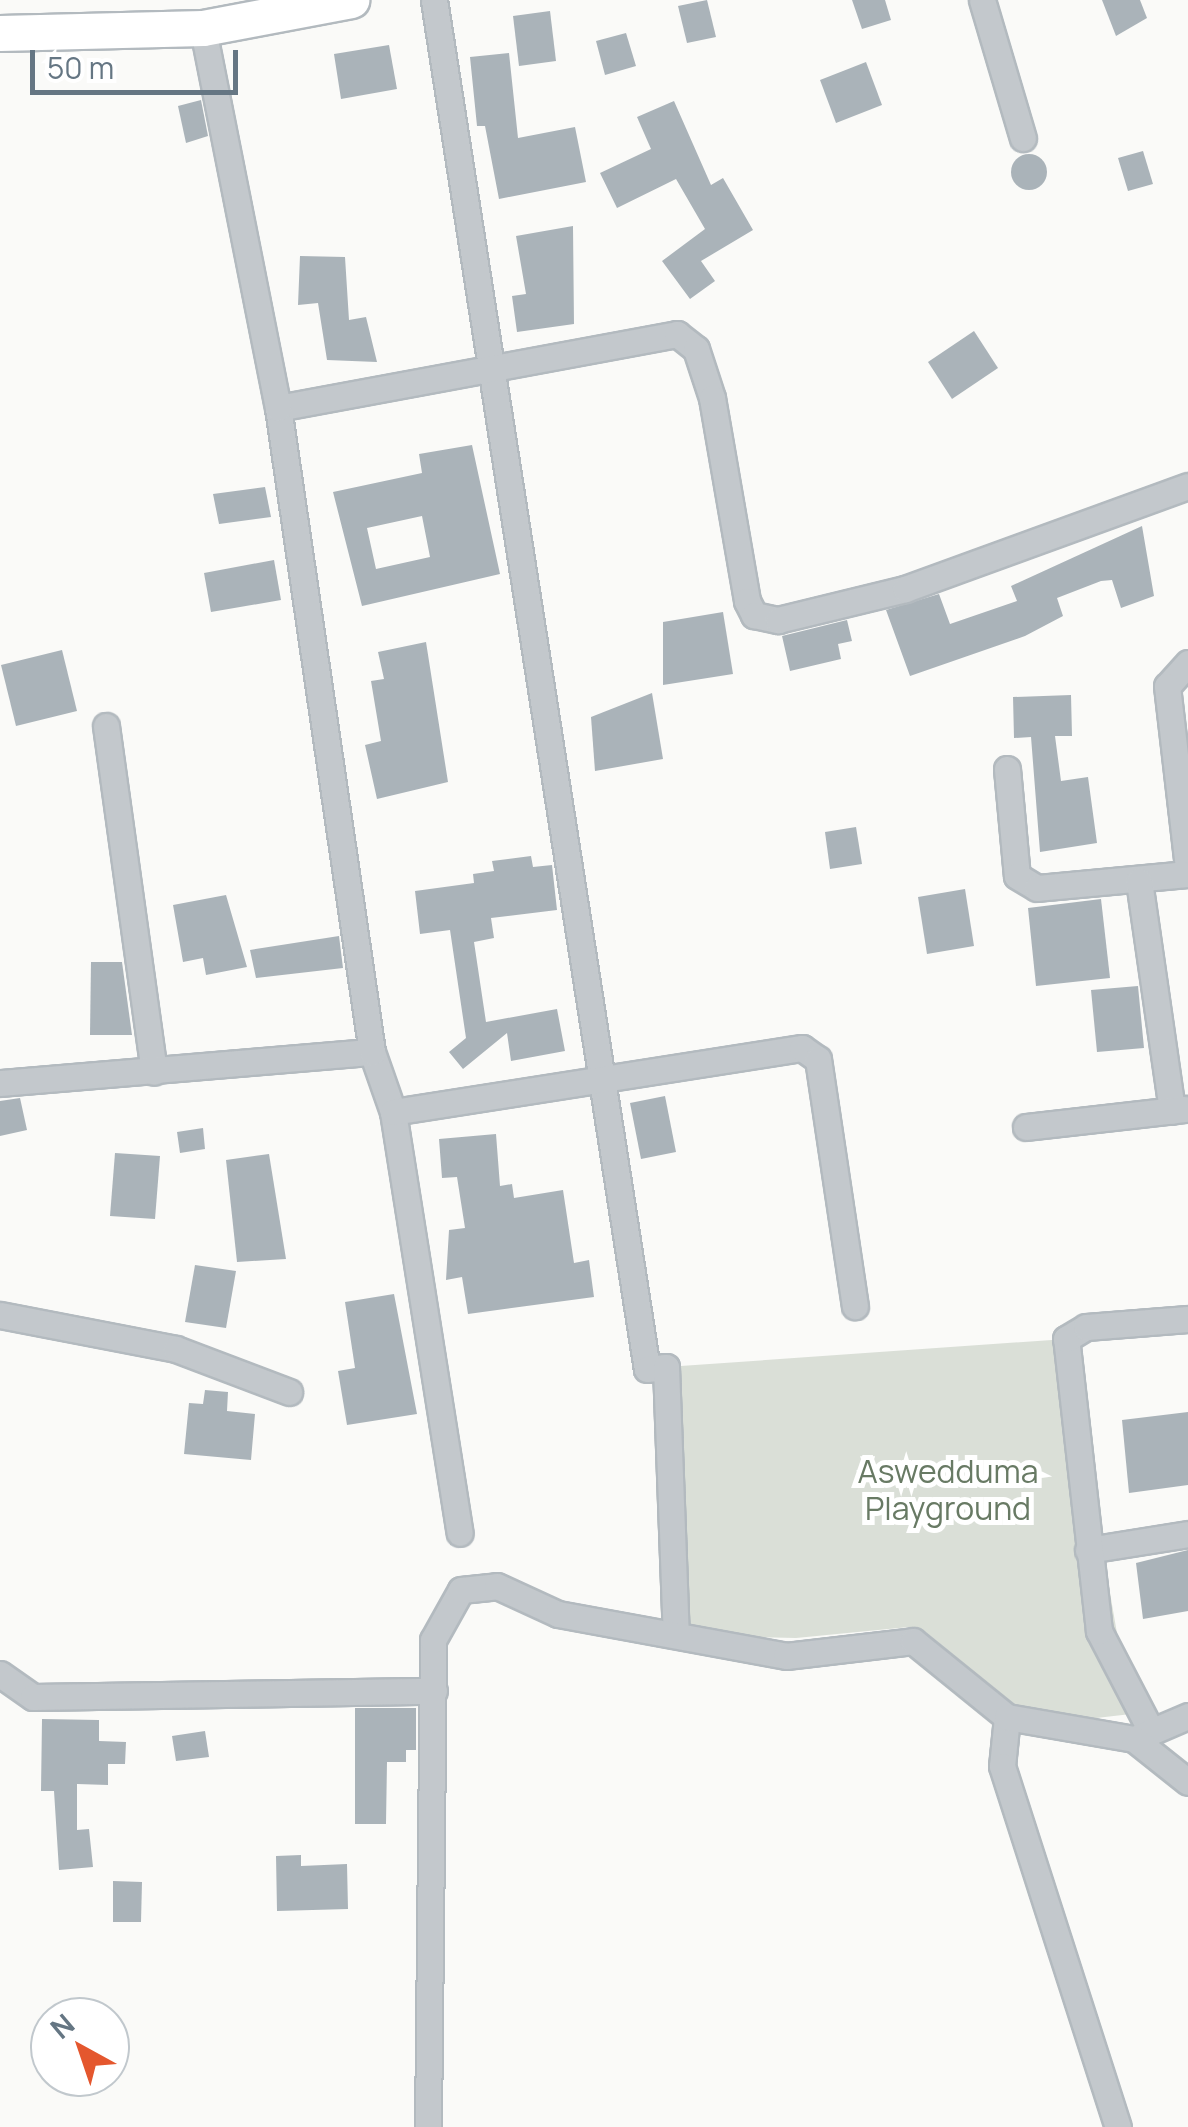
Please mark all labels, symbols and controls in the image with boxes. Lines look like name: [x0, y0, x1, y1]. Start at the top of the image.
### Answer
scale bar: [35, 30, 242, 92]
text: 50 m: [47, 47, 114, 88]
park label: Aswedduma Playground: [858, 1453, 1038, 1528]
north arrow: [30, 1997, 130, 2097]
text: N: [42, 2005, 82, 2047]

